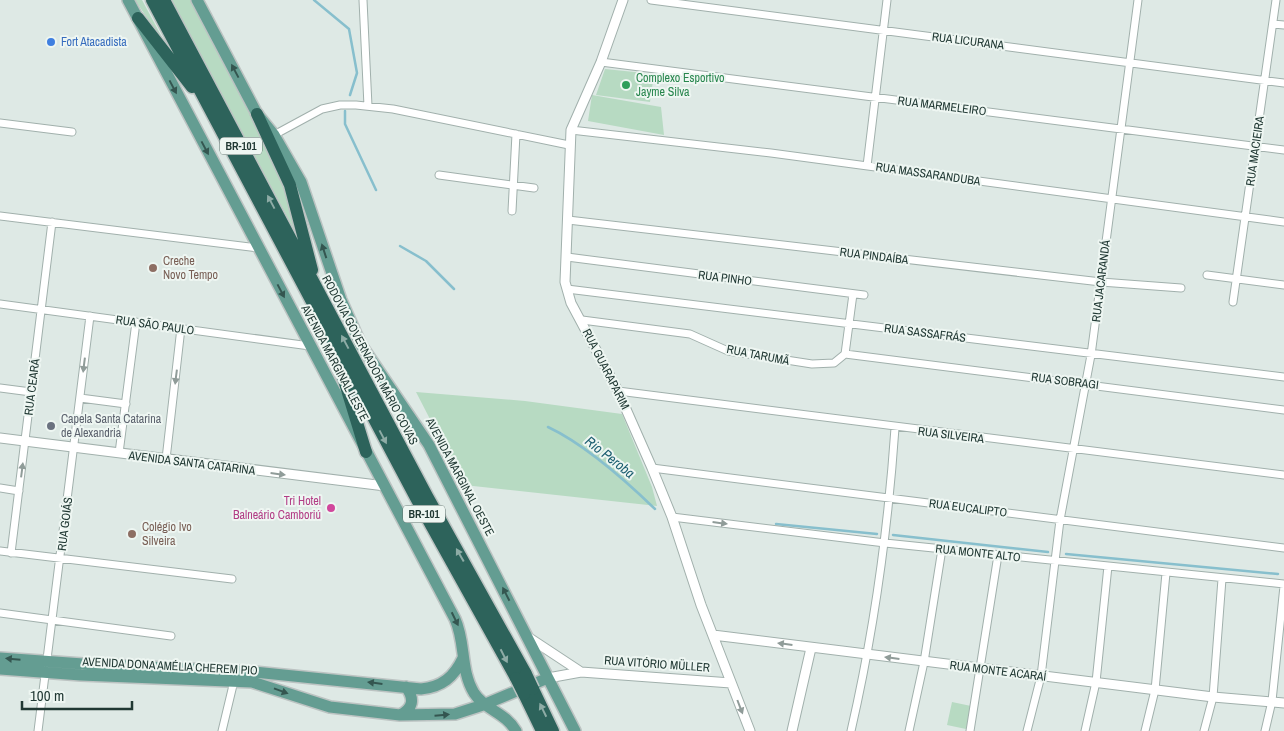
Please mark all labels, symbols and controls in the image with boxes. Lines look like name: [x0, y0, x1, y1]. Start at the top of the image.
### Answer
street label: RUA LICURANA: [931, 29, 1005, 53]
place label: Fort Atacadista: [61, 34, 127, 50]
marker: Fort Atacadista: [45, 36, 57, 48]
one-way arrow: [231, 64, 239, 78]
place label: Complexo Esportivo Jayme Silva: [636, 70, 725, 100]
one-way arrow: [169, 79, 177, 94]
marker: Complexo Esportivo Jayme Silva: [620, 79, 632, 91]
street label: RUA MARMELEIRO: [897, 93, 988, 119]
street label: RUA MACIEIRA: [1242, 115, 1268, 187]
road number: BR-101: [220, 138, 262, 154]
one-way arrow: [201, 140, 209, 155]
street label: RUA MASSARANDUBA: [875, 159, 982, 189]
one-way arrow: [267, 195, 275, 210]
street label: RUA JACARANDÁ: [1088, 239, 1114, 323]
one-way arrow: [320, 243, 328, 258]
street label: RUA PINDAÍBA: [839, 244, 910, 268]
place label: Creche Novo Tempo: [163, 253, 218, 283]
marker: Creche Novo Tempo: [147, 262, 159, 274]
street label: RUA PINHO: [697, 267, 753, 289]
street label: RODOVIA GOVERNADOR MÁRIO COVAS: [318, 272, 422, 448]
one-way arrow: [277, 284, 285, 298]
street label: AVENIDA MARGINAL LESTE: [297, 301, 372, 424]
street label: RUA SÃO PAULO: [115, 312, 196, 338]
street label: RUA SASSAFRÁS: [883, 320, 967, 346]
street label: RUA GUARAPARIM: [579, 326, 633, 412]
one-way arrow: [341, 334, 349, 349]
street label: RUA TARUMÃ: [725, 341, 791, 369]
street label: RUA CEARÁ: [21, 357, 43, 416]
one-way arrow: [80, 357, 88, 373]
one-way arrow: [172, 369, 180, 385]
street label: RUA SOBRAGI: [1030, 369, 1100, 393]
place label: Capela Santa Catarina de Alexandria: [61, 411, 162, 441]
street label: AVENIDA MARGINAL OESTE: [422, 414, 498, 539]
marker: Capela Santa Catarina de Alexandria: [45, 420, 57, 432]
street label: RUA SILVEIRA: [917, 423, 985, 447]
one-way arrow: [379, 430, 387, 445]
water label: Rio Peroba: [582, 432, 638, 482]
street label: AVENIDA SANTA CATARINA: [127, 447, 257, 479]
one-way arrow: [18, 461, 26, 477]
one-way arrow: [271, 470, 287, 478]
place label: Tri Hotel Balneário Camboriú: [233, 493, 321, 523]
street label: RUA EUCALIPTO: [928, 495, 1008, 521]
street label: RUA GOIÁS: [54, 496, 76, 552]
marker: Tri Hotel Balneário Camboriú: [325, 502, 337, 514]
road number: BR-101: [403, 506, 445, 522]
place label: Colégio Ivo Silveira: [142, 519, 192, 549]
one-way arrow: [712, 519, 728, 527]
marker: Colégio Ivo Silveira: [126, 528, 138, 540]
street label: RUA MONTE ALTO: [935, 541, 1022, 565]
one-way arrow: [455, 549, 464, 562]
one-way arrow: [502, 587, 510, 601]
one-way arrow: [451, 612, 459, 627]
one-way arrow: [777, 640, 793, 648]
one-way arrow: [500, 649, 508, 663]
street label: RUA VITÓRIO MÜLLER: [604, 651, 710, 676]
street label: AVENIDA DONA AMÉLIA CHEREM PIO: [81, 653, 258, 679]
one-way arrow: [883, 654, 899, 662]
one-way arrow: [5, 655, 21, 663]
street label: RUA MONTE ACARAÍ: [949, 657, 1048, 685]
scale bar: [22, 678, 132, 710]
one-way arrow: [366, 679, 382, 687]
text: 100 m: [30, 685, 64, 706]
one-way arrow: [274, 688, 289, 695]
one-way arrow: [737, 700, 745, 714]
one-way arrow: [539, 703, 547, 717]
one-way arrow: [435, 711, 451, 719]

